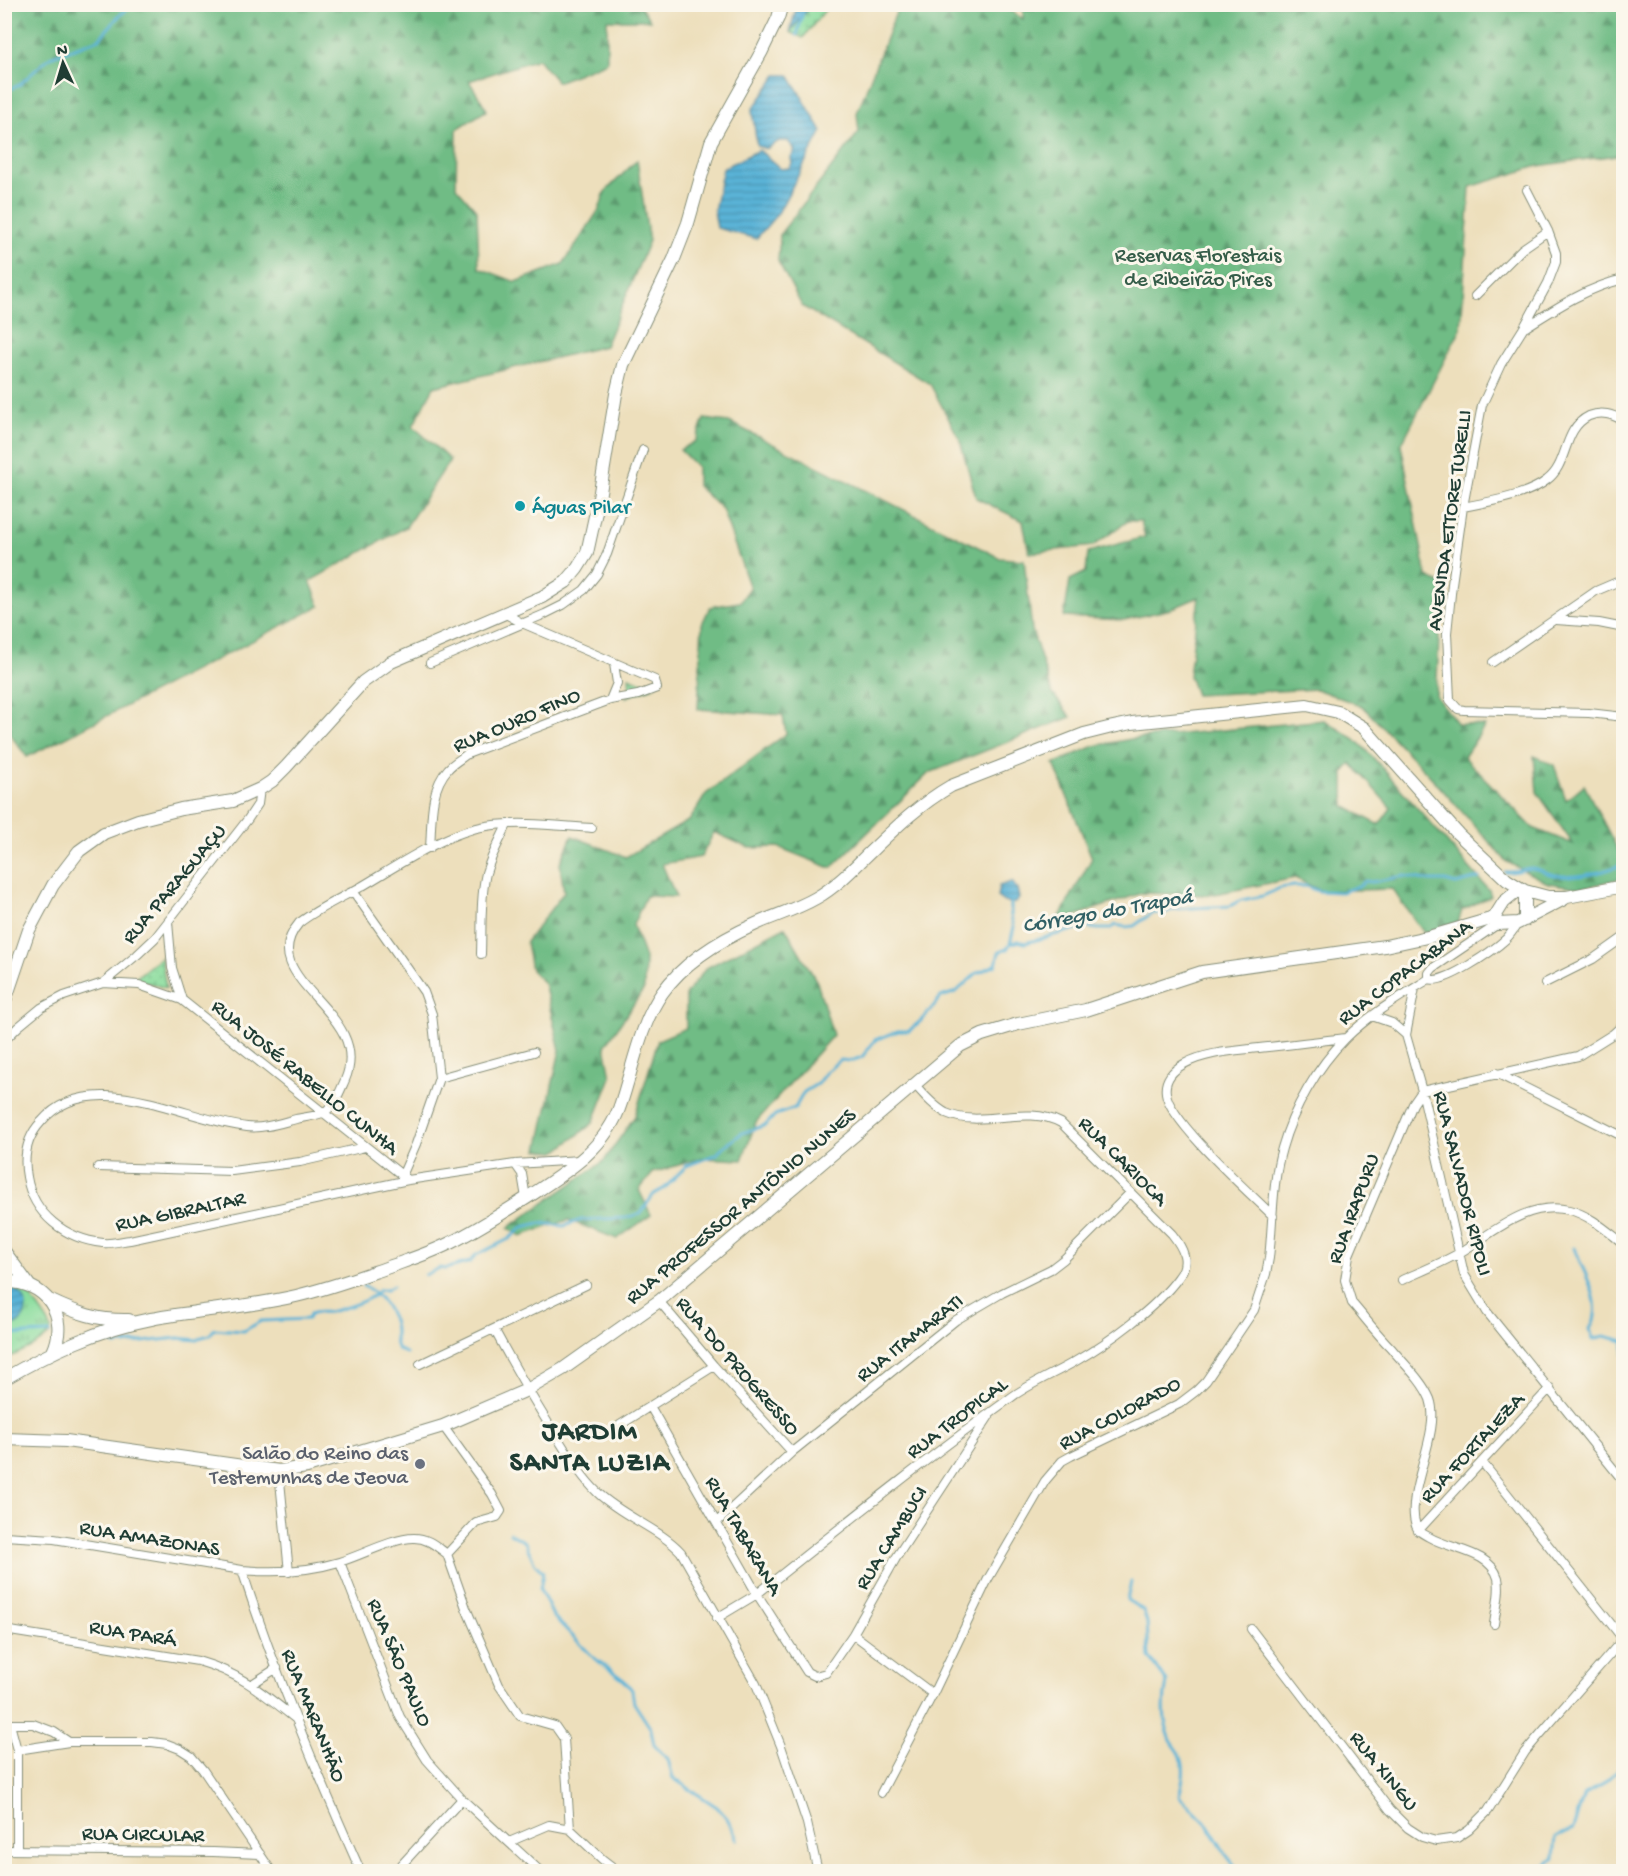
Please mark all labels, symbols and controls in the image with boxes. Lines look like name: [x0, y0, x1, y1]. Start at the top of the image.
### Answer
north arrow: [33, 33, 93, 93]
text: N: [56, 42, 69, 61]
park label: Reservas Florestais de Ribeirão Pires: [1115, 245, 1282, 294]
street label: AVENIDA ETTORE TURELLI: [1424, 409, 1479, 632]
place label: Águas Pilar: [532, 496, 632, 522]
marker: Águas Pilar: [513, 499, 527, 513]
street label: RUA OURO FINO: [450, 684, 585, 760]
street label: RUA PARAGUAÇU: [118, 820, 233, 950]
water label: Córrego do Trapoá: [1021, 885, 1196, 941]
street label: RUA COPACABANA: [1334, 914, 1479, 1032]
street label: RUA JOSÉ RABELLO CUNHA: [205, 995, 404, 1163]
street label: RUA SALVADOR RIPOLI: [1426, 1089, 1496, 1279]
street label: RUA PROFESSOR ANTÔNIO NUNES: [622, 1104, 863, 1311]
street label: RUA CARIOCA: [1071, 1112, 1173, 1214]
street label: RUA IRAPURU: [1324, 1151, 1387, 1268]
street label: RUA GIBRALTAR: [114, 1187, 249, 1239]
street label: RUA ITAMARATI: [852, 1290, 970, 1389]
street label: RUA DO PROGRESSO: [669, 1292, 804, 1442]
street label: RUA COLORADO: [1055, 1372, 1186, 1458]
street label: RUA TROPICAL: [903, 1373, 1015, 1466]
street label: RUA FORTALEZA: [1416, 1388, 1532, 1510]
district label: JARDIM SANTA LUZIA: [510, 1418, 671, 1481]
place label: Salão do Reino das Testemunhas de Jeova: [209, 1443, 409, 1492]
marker: Salão do Reino das Testemunhas de Jeova: [413, 1457, 427, 1471]
street label: RUA TABARANA: [698, 1473, 787, 1602]
street label: RUA CAMBUCI: [851, 1482, 935, 1596]
street label: RUA AMAZONAS: [77, 1517, 222, 1564]
street label: RUA SÃO PAULO: [360, 1596, 436, 1731]
street label: RUA PARÁ: [87, 1615, 180, 1655]
street label: RUA MARANHÃO: [274, 1646, 350, 1787]
street label: RUA XINGU: [1342, 1727, 1422, 1817]
street label: RUA CIRCULAR: [81, 1823, 205, 1850]

